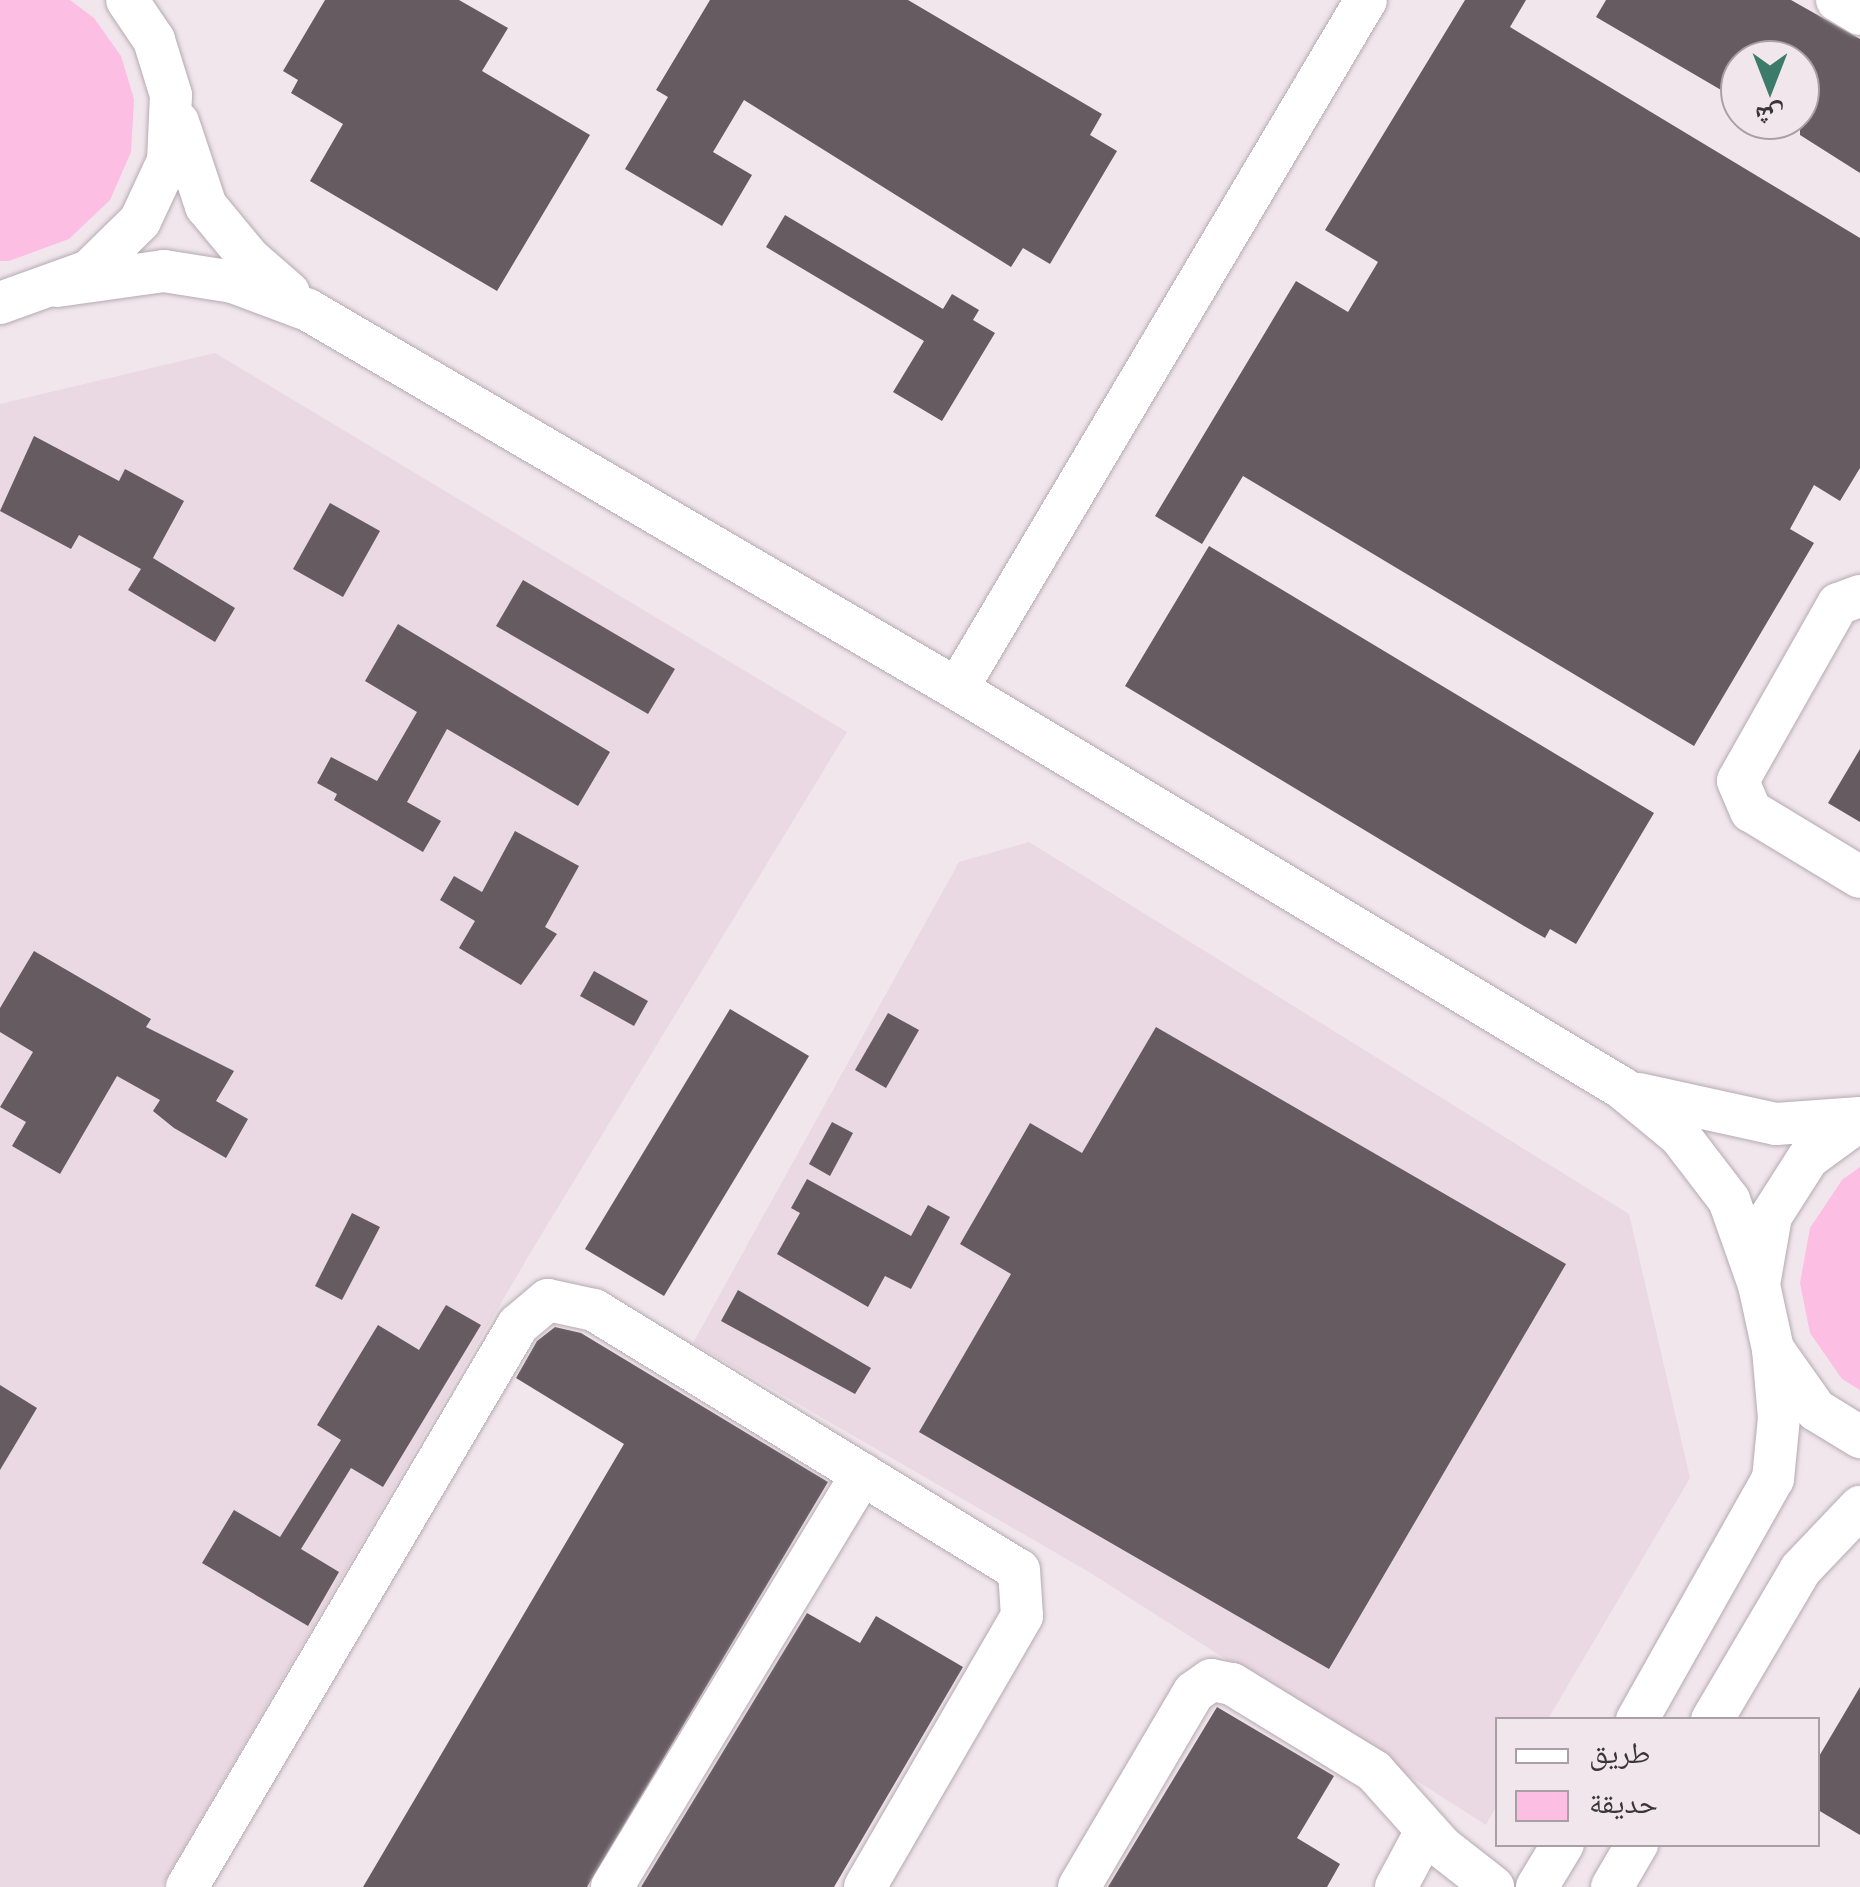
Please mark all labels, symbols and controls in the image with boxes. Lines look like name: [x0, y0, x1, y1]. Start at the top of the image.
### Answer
north arrow: [1720, 40, 1820, 140]
text: ش: [1755, 100, 1785, 137]
legend: [1495, 1717, 1820, 1847]
text: طريق: [1589, 1731, 1650, 1771]
text: حديقة: [1589, 1781, 1658, 1821]

